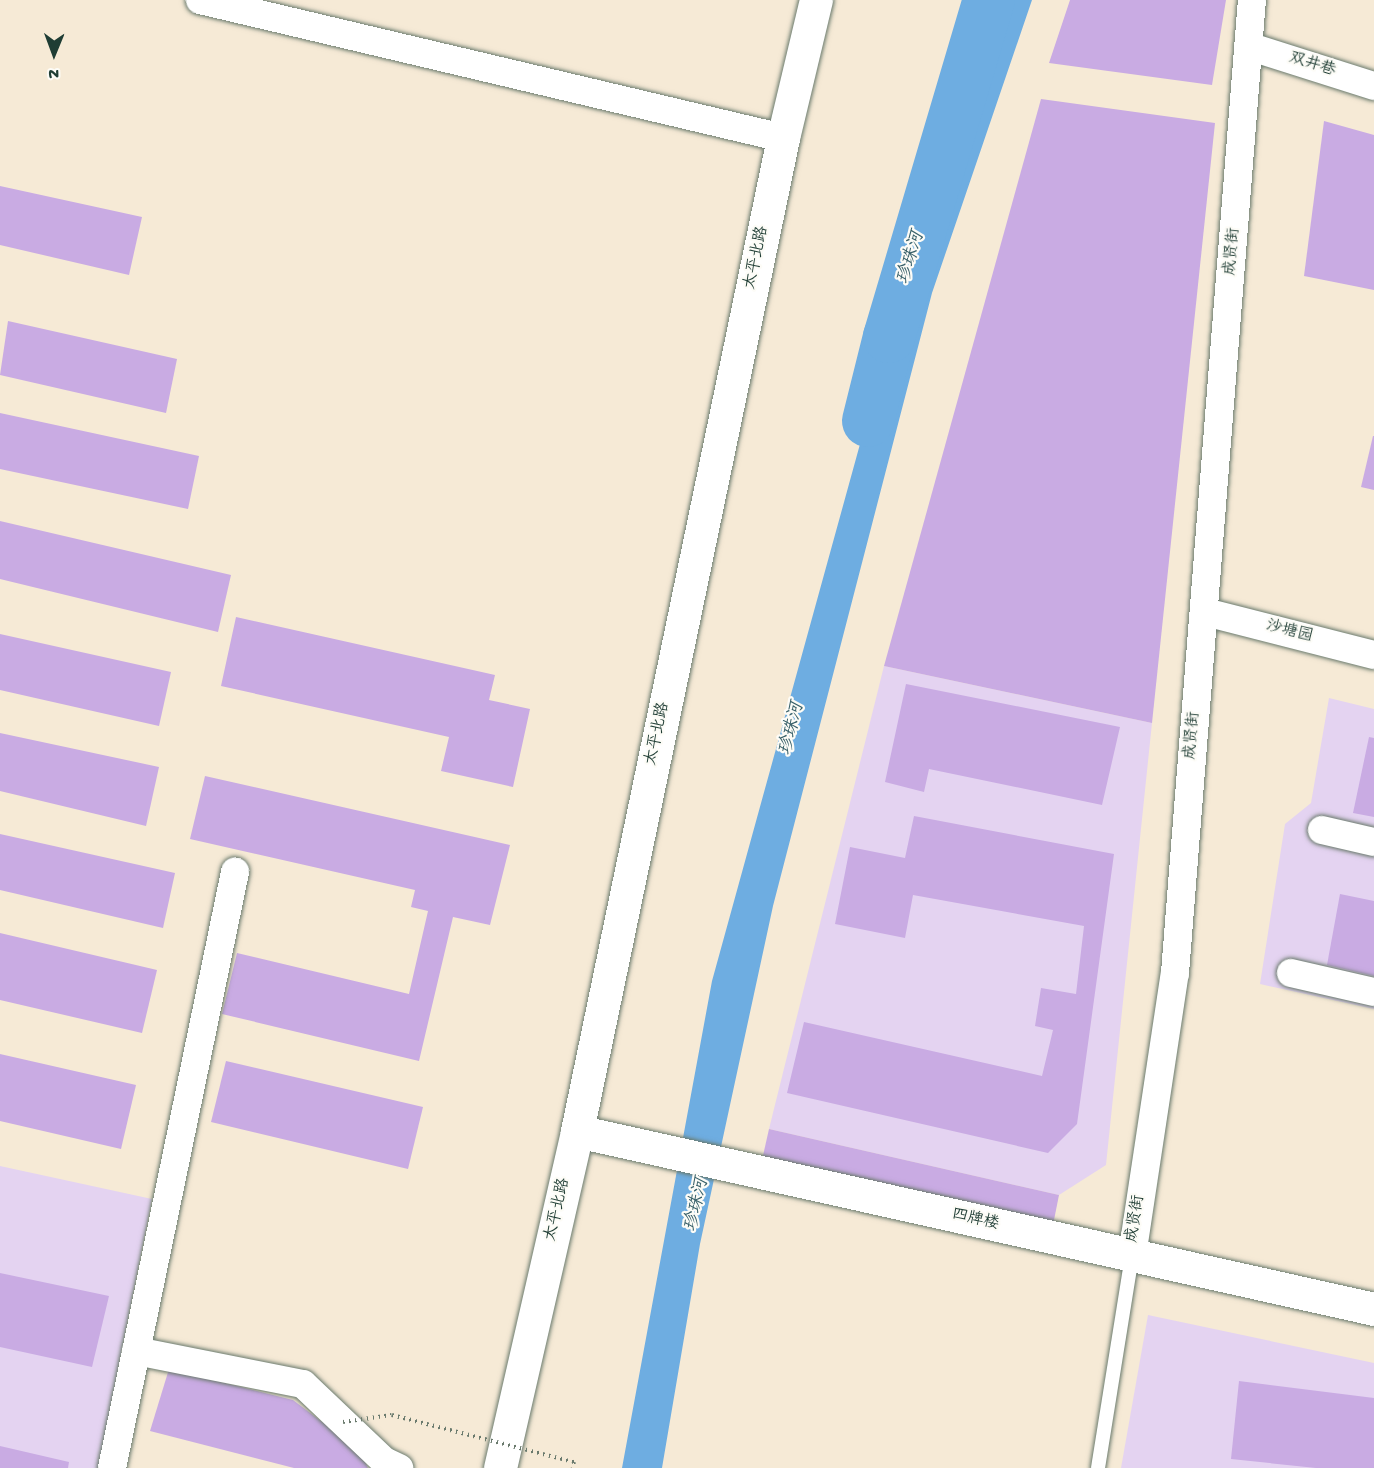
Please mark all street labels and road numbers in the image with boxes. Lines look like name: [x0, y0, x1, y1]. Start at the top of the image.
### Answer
street label: 双井巷: [1286, 50, 1338, 82]
street label: 太平北路: [742, 225, 774, 291]
street label: 成贤街: [1222, 227, 1246, 277]
street label: 沙塘园: [1263, 618, 1315, 648]
street label: 太平北路: [643, 701, 675, 767]
street label: 成贤街: [1182, 711, 1206, 761]
street label: 太平北路: [542, 1177, 576, 1243]
street label: 成贤街: [1124, 1194, 1150, 1244]
street label: 四牌楼: [949, 1206, 1001, 1236]

